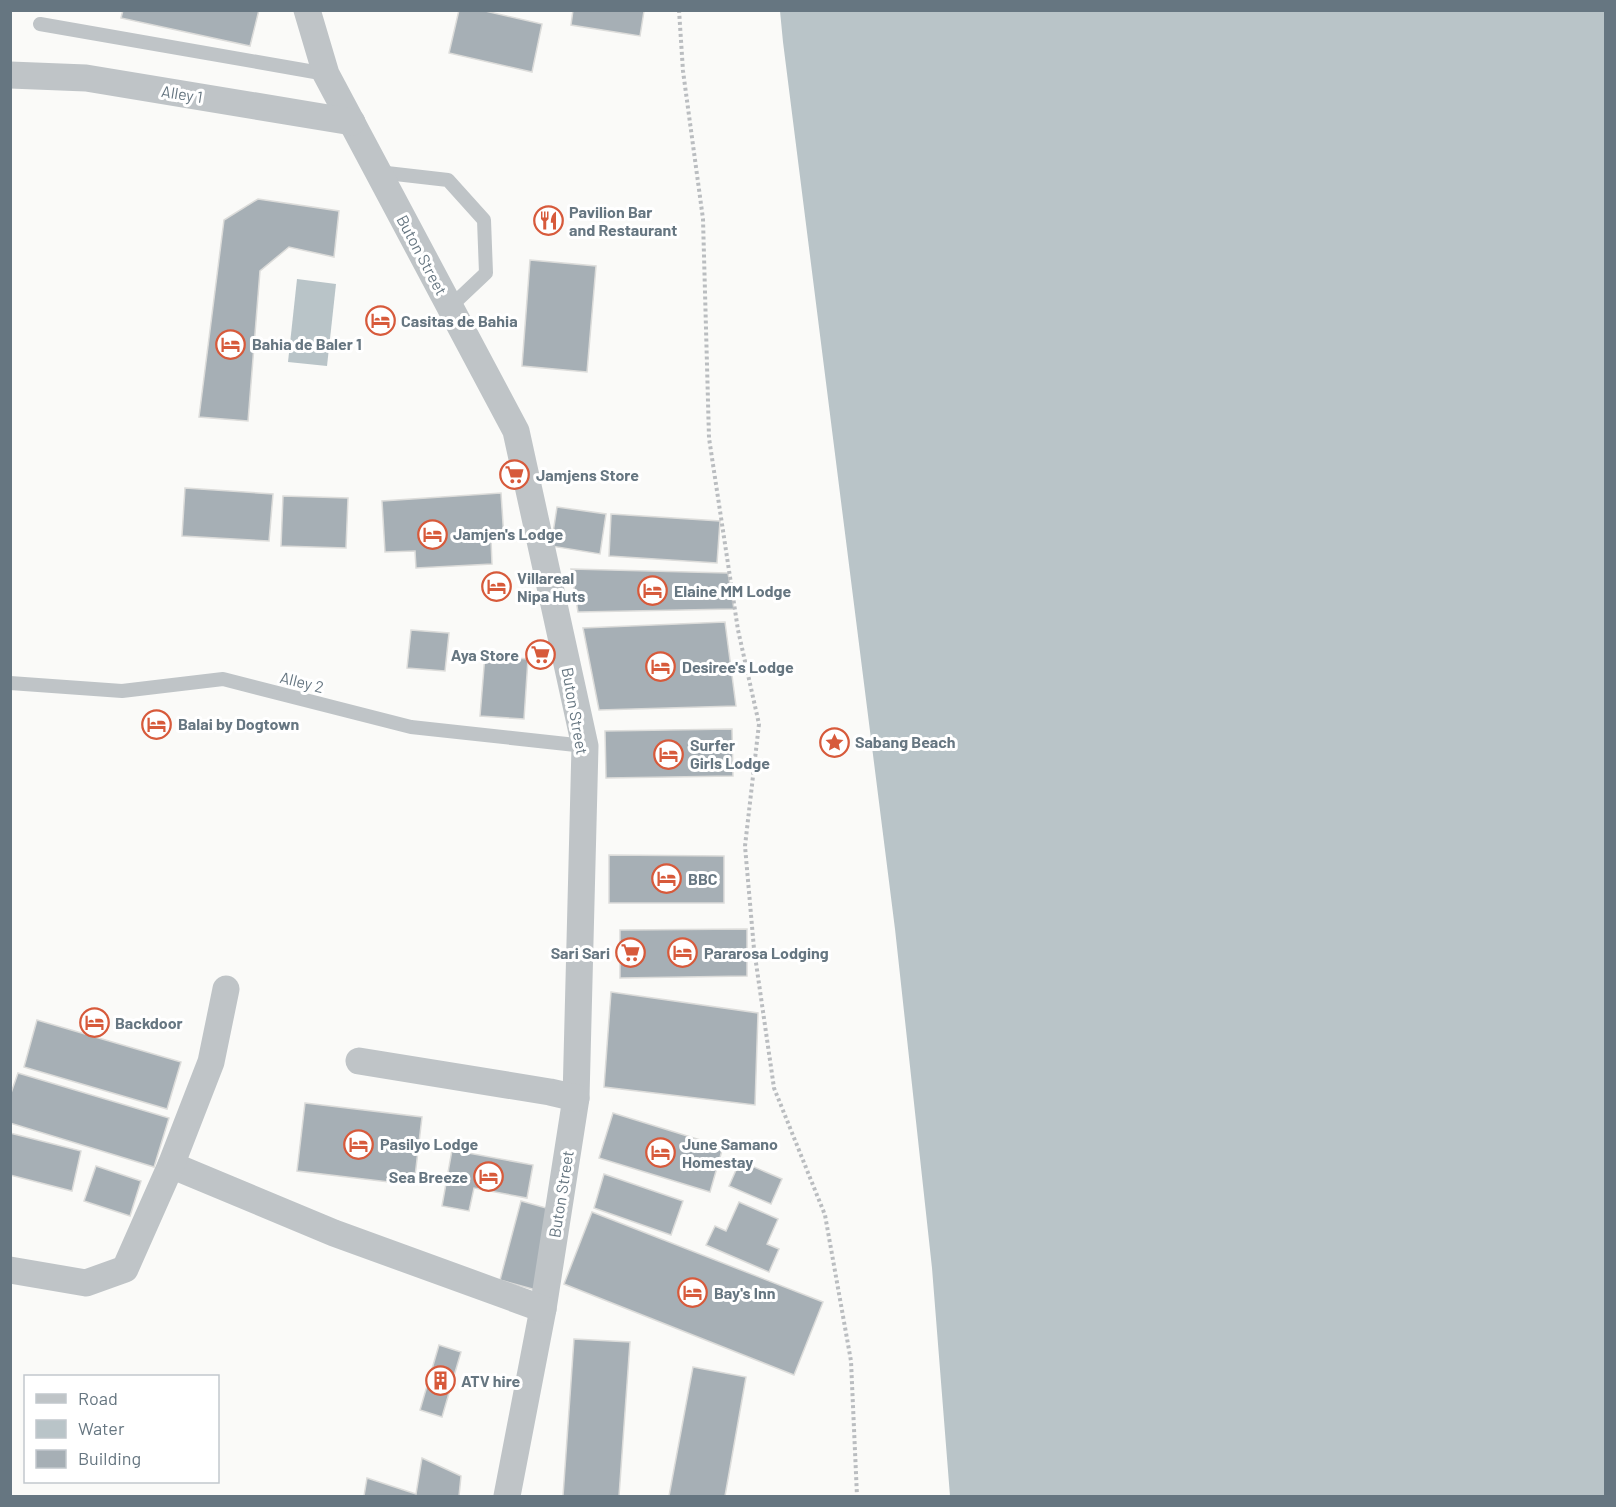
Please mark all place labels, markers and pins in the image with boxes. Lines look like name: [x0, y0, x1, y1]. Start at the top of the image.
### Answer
place label: Pavilion Bar and Restaurant: [569, 202, 677, 239]
restaurant icon: Pavilion Bar and Restaurant: [532, 205, 564, 237]
hotel icon: Casitas de Bahia: [364, 305, 396, 337]
place label: Casitas de Bahia: [401, 311, 518, 330]
hotel icon: Bahia de Baler 1: [215, 328, 247, 360]
place label: Bahia de Baler 1: [252, 334, 362, 353]
supermarket icon: Jamjens Store: [499, 459, 531, 491]
place label: Jamjens Store: [536, 465, 639, 484]
hotel icon: Jamjen's Lodge: [416, 518, 448, 550]
place label: Jamjen's Lodge: [453, 524, 564, 543]
place label: Villareal Nipa Huts: [517, 568, 585, 605]
hotel icon: Villareal Nipa Huts: [480, 571, 512, 603]
hotel icon: Elaine MM Lodge: [637, 575, 669, 607]
place label: Elaine MM Lodge: [674, 581, 792, 600]
supermarket icon: Aya Store: [524, 639, 556, 671]
place label: Aya Store: [451, 645, 519, 664]
hotel icon: Desiree's Lodge: [645, 651, 677, 683]
place label: Desiree's Lodge: [682, 657, 794, 676]
hotel icon: Balai by Dogtown: [141, 708, 173, 740]
place label: Balai by Dogtown: [178, 714, 299, 733]
place icon: Sabang Beach: [818, 726, 850, 758]
place label: Sabang Beach: [855, 732, 956, 751]
place label: Surfer Girls Lodge: [690, 735, 770, 772]
hotel icon: Surfer Girls Lodge: [653, 738, 685, 770]
hotel icon: BBC: [651, 863, 683, 895]
place label: BBC: [688, 869, 718, 888]
supermarket icon: Sari Sari: [615, 937, 647, 969]
hotel icon: Pararosa Lodging: [667, 937, 699, 969]
place label: Sari Sari: [551, 943, 610, 962]
place label: Pararosa Lodging: [704, 943, 829, 962]
hotel icon: Backdoor: [78, 1007, 110, 1039]
place label: Backdoor: [115, 1013, 183, 1032]
hotel icon: Pasilyo Lodge: [343, 1128, 375, 1160]
place label: Pasilyo Lodge: [380, 1134, 479, 1153]
place label: June Samano Homestay: [682, 1134, 778, 1171]
hotel icon: June Samano Homestay: [645, 1137, 677, 1169]
hotel icon: Sea Breeze: [473, 1161, 505, 1193]
place label: Sea Breeze: [389, 1167, 468, 1186]
hotel icon: Bay's Inn: [677, 1277, 709, 1309]
place label: Bay's Inn: [714, 1283, 775, 1302]
building icon: ATV hire: [424, 1365, 456, 1397]
place label: ATV hire: [461, 1371, 521, 1390]

